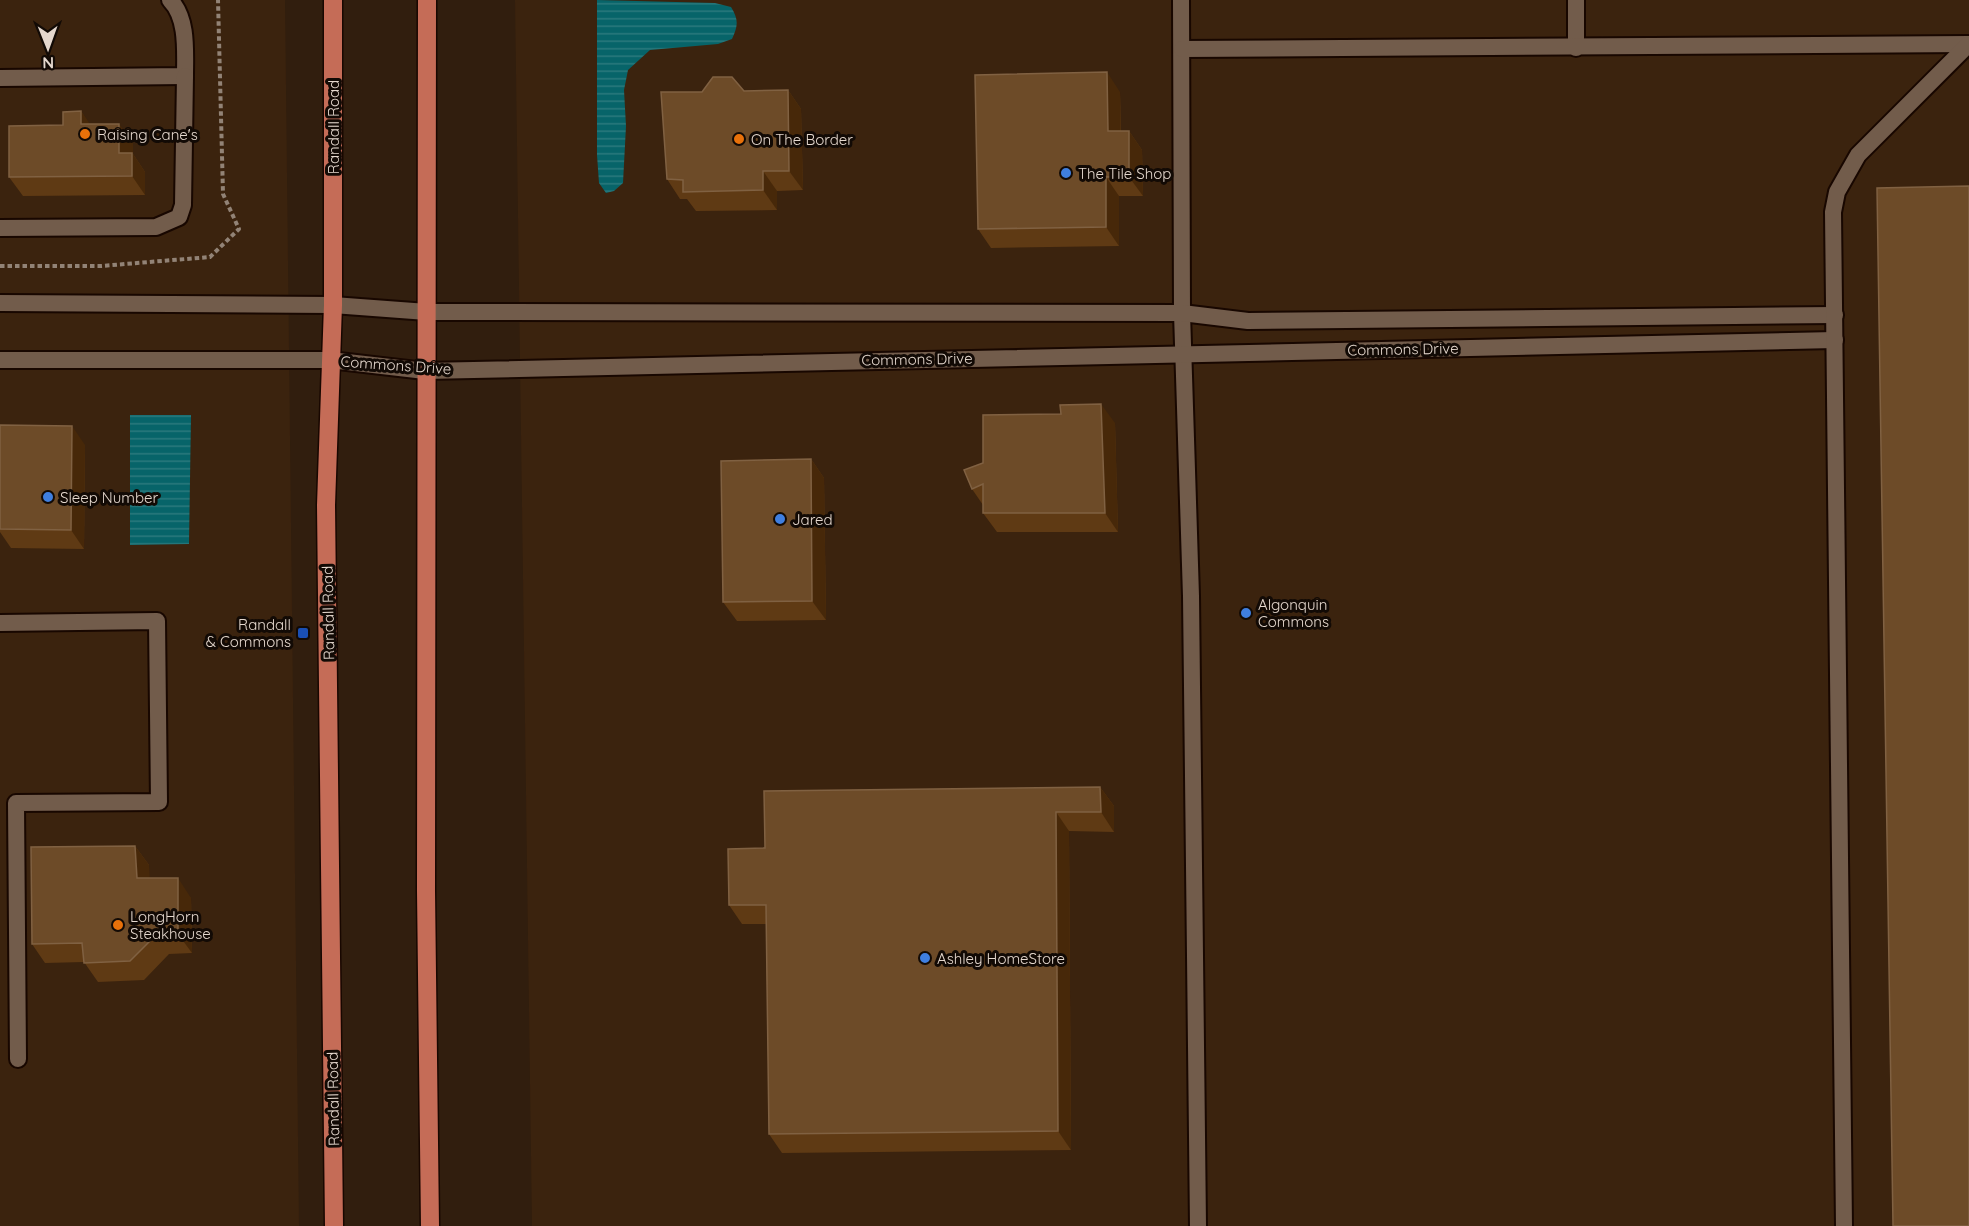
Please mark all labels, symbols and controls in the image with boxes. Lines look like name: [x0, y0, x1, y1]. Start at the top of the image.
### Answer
north arrow: [18, 18, 78, 78]
text: N: [42, 53, 54, 73]
street label: Randall Road: [324, 80, 343, 174]
place label: Raising Cane's: [97, 125, 198, 144]
marker: Raising Cane's: [78, 127, 92, 141]
place label: On The Border: [751, 130, 853, 149]
marker: On The Border: [732, 132, 746, 146]
place label: The Tile Shop: [1078, 164, 1171, 183]
marker: The Tile Shop: [1059, 166, 1073, 180]
street label: Commons Drive: [1347, 339, 1459, 359]
street label: Commons Drive: [861, 349, 973, 369]
street label: Commons Drive: [340, 352, 452, 378]
place label: Sleep Number: [60, 488, 159, 507]
marker: Sleep Number: [41, 490, 55, 504]
place label: Jared: [792, 510, 833, 529]
marker: Jared: [773, 512, 787, 526]
street label: Randall Road: [318, 566, 338, 660]
place label: Algonquin Commons: [1258, 595, 1329, 631]
marker: Algonquin Commons: [1239, 606, 1253, 620]
place label: Randall & Commons: [206, 615, 291, 651]
marker: Randall & Commons: [296, 626, 310, 640]
place label: LongHorn Steakhouse: [130, 907, 211, 943]
marker: LongHorn Steakhouse: [111, 918, 125, 932]
place label: Ashley HomeStore: [937, 949, 1065, 968]
marker: Ashley HomeStore: [918, 951, 932, 965]
street label: Randall Road: [323, 1052, 343, 1146]

